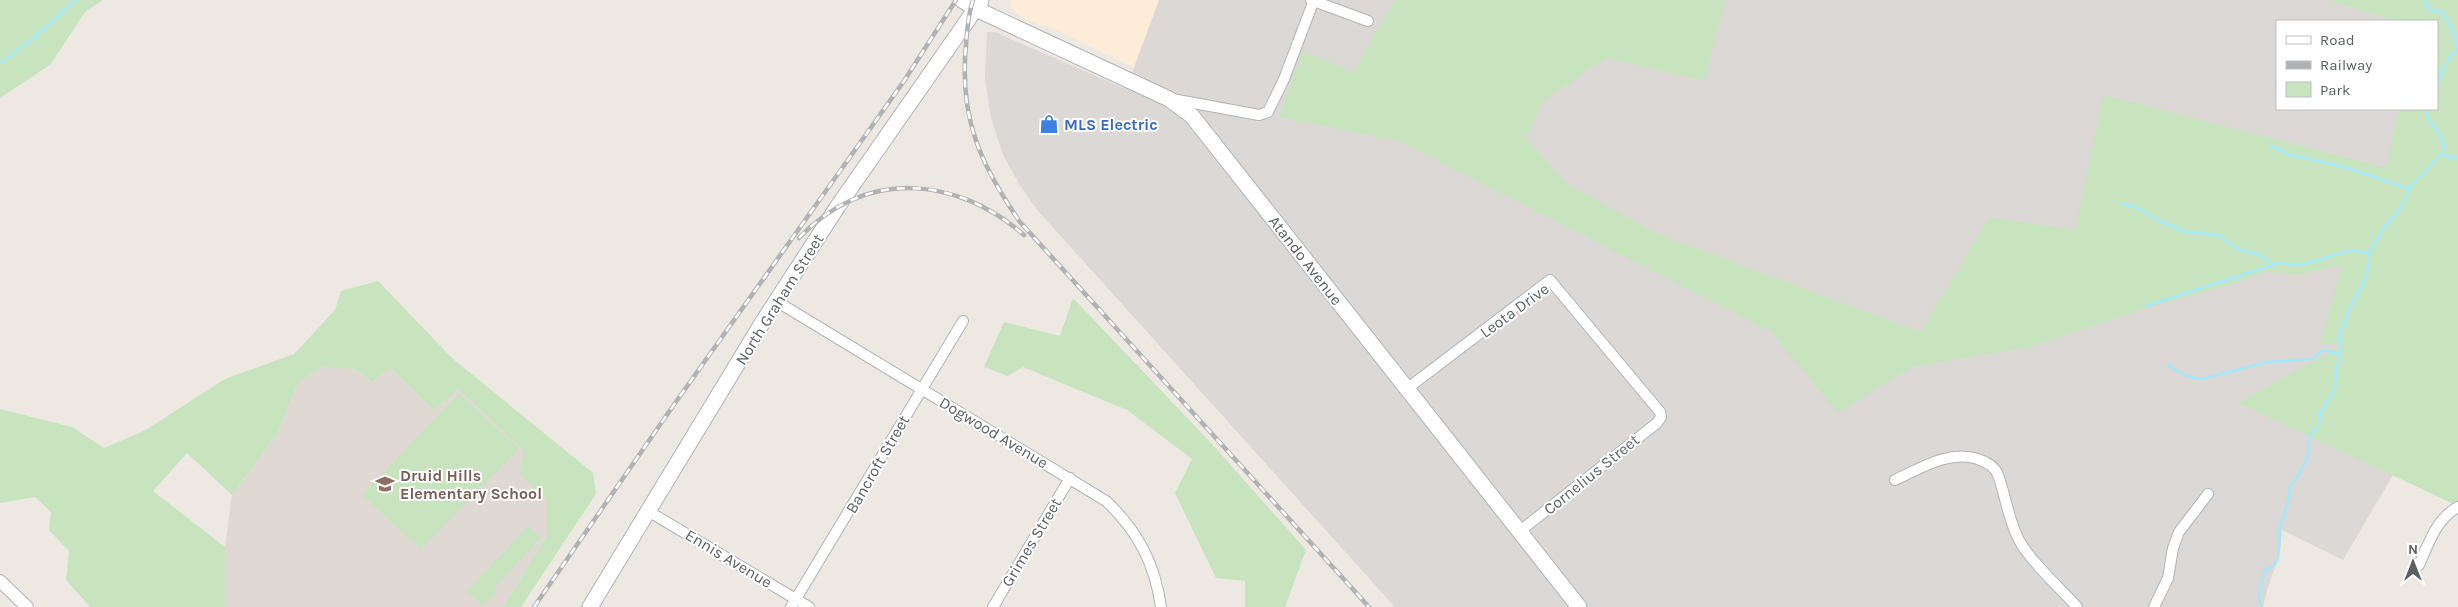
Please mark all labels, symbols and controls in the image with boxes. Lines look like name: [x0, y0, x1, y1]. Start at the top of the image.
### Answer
legend: [2276, 20, 2438, 110]
text: Road: [2320, 31, 2355, 49]
text: Railway: [2320, 56, 2372, 74]
text: Park: [2320, 81, 2350, 99]
shop icon: MLS Electric: [1038, 113, 1060, 135]
place label: MLS Electric: [1064, 115, 1158, 134]
street label: Atando Avenue: [1265, 212, 1346, 309]
street label: North Graham Street: [731, 230, 827, 368]
street label: Leota Drive: [1476, 279, 1552, 342]
street label: Dogwood Avenue: [936, 393, 1052, 472]
street label: Bancroft Street: [842, 412, 913, 517]
street label: Cornelius Street: [1540, 430, 1643, 519]
place label: Druid Hills Elementary School: [400, 466, 542, 503]
school or university icon: Druid Hills Elementary School: [374, 473, 396, 495]
street label: Grimes Street: [997, 494, 1065, 590]
street label: Ennis Avenue: [682, 525, 776, 592]
north arrow: [2388, 537, 2438, 587]
text: N: [2408, 541, 2418, 558]

